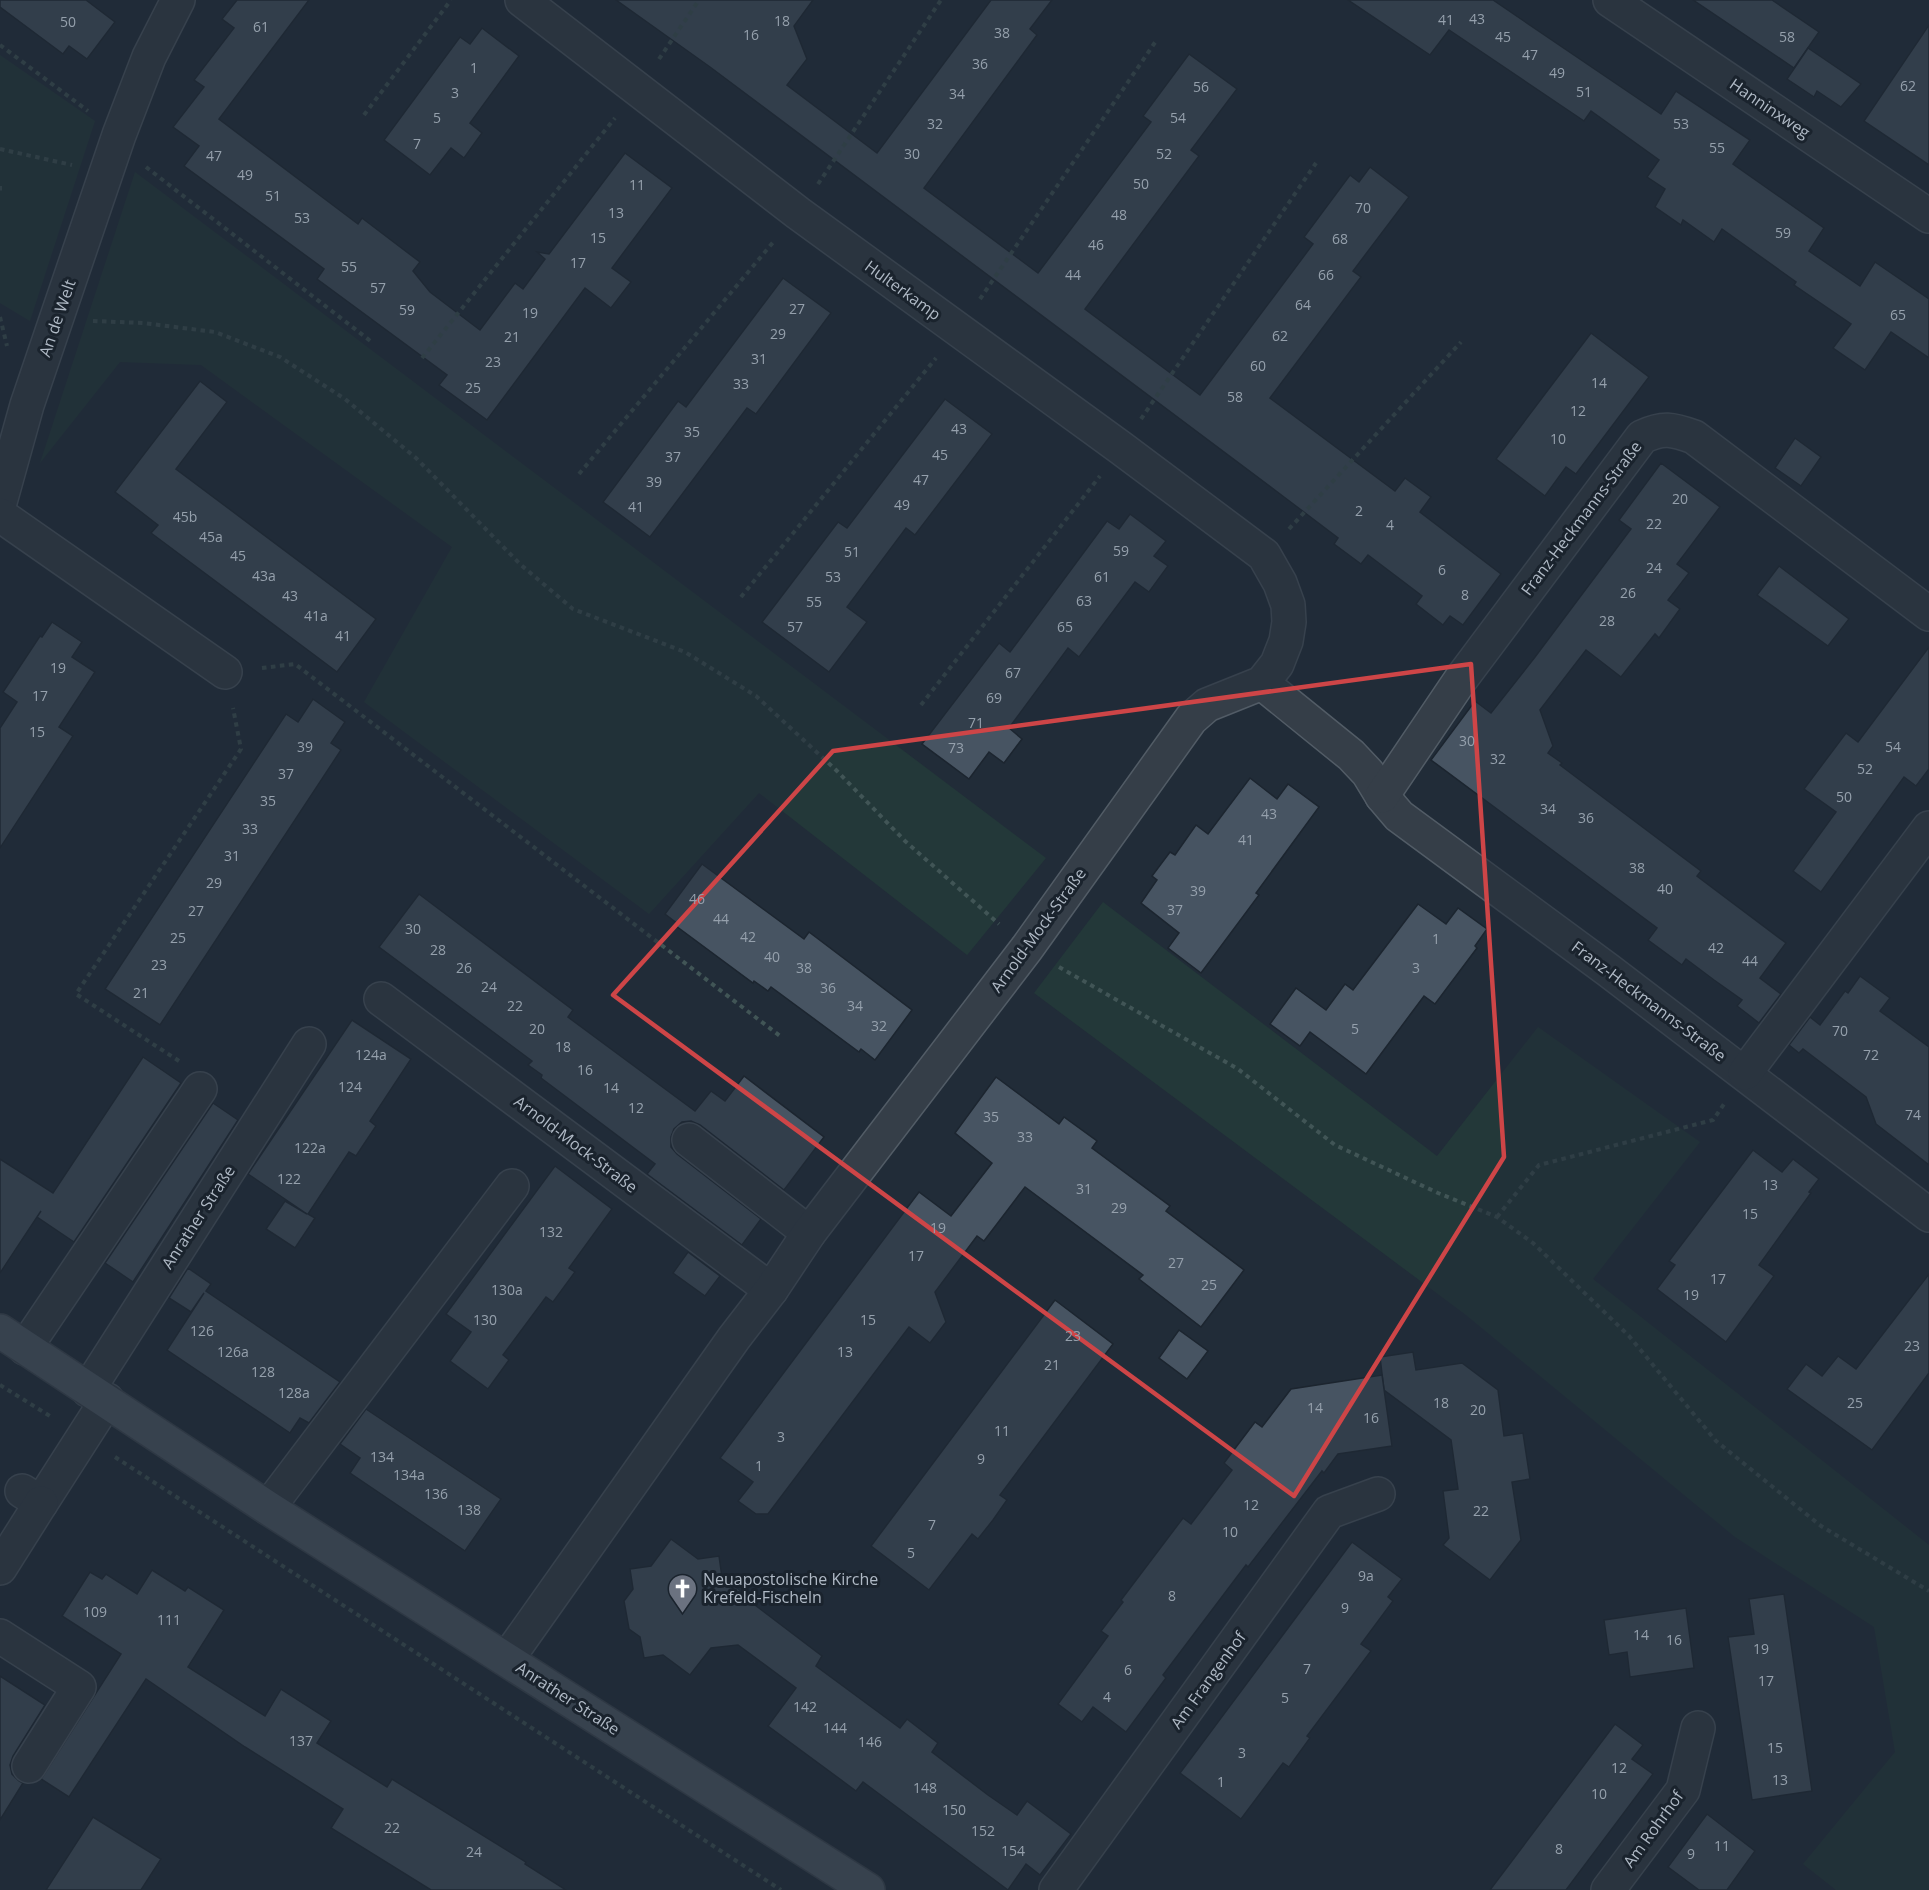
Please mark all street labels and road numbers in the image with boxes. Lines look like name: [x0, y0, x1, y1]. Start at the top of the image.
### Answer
street label: Hanninxweg: [1725, 73, 1815, 143]
street label: Hulterkamp: [861, 255, 945, 325]
street label: An de Welt: [33, 276, 81, 360]
street label: Franz-Heckmanns-Straße: [1516, 436, 1646, 600]
street label: Arnold-Mock-Straße: [985, 863, 1091, 997]
street label: Franz-Heckmanns-Straße: [1567, 936, 1731, 1066]
street label: Arnold-Mock-Straße: [510, 1090, 642, 1198]
street label: Anrather Straße: [156, 1161, 240, 1273]
street label: Am Frangenhof: [1165, 1626, 1252, 1733]
street label: Anrather Straße: [512, 1656, 624, 1740]
street label: Am Rohrhof: [1618, 1785, 1689, 1872]

